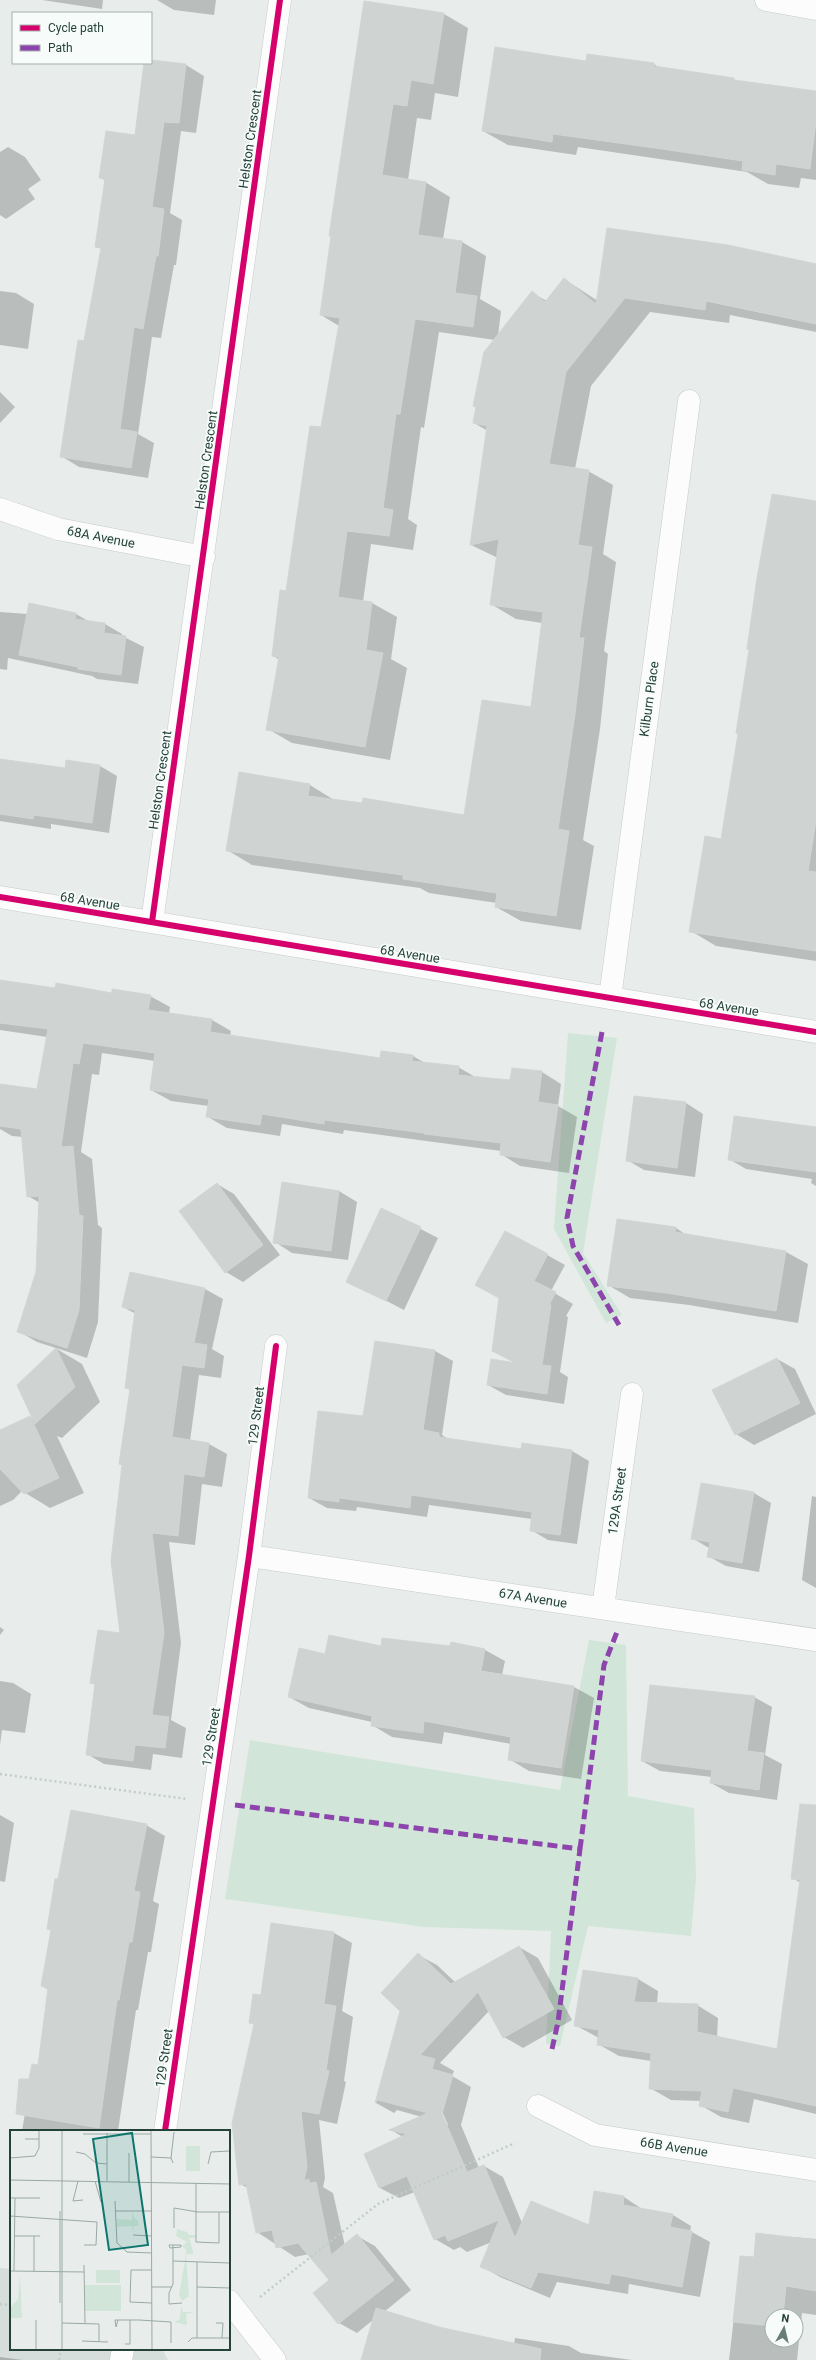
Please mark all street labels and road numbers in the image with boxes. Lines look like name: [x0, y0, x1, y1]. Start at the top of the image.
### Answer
street label: Helston Crescent: [236, 89, 264, 189]
street label: Helston Crescent: [192, 410, 220, 510]
street label: 68A Avenue: [66, 523, 136, 551]
street label: Kilburn Place: [636, 660, 662, 738]
street label: Helston Crescent: [146, 730, 174, 830]
street label: 68 Avenue: [59, 889, 121, 913]
street label: 68 Avenue: [379, 942, 441, 966]
street label: 68 Avenue: [698, 995, 760, 1019]
street label: 129 Street: [245, 1386, 267, 1446]
street label: 129A Street: [605, 1466, 629, 1536]
street label: 67A Avenue: [498, 1585, 568, 1611]
street label: 129 Street: [199, 1706, 223, 1768]
street label: 129 Street: [152, 2028, 176, 2088]
street label: 66B Avenue: [639, 2134, 709, 2160]

